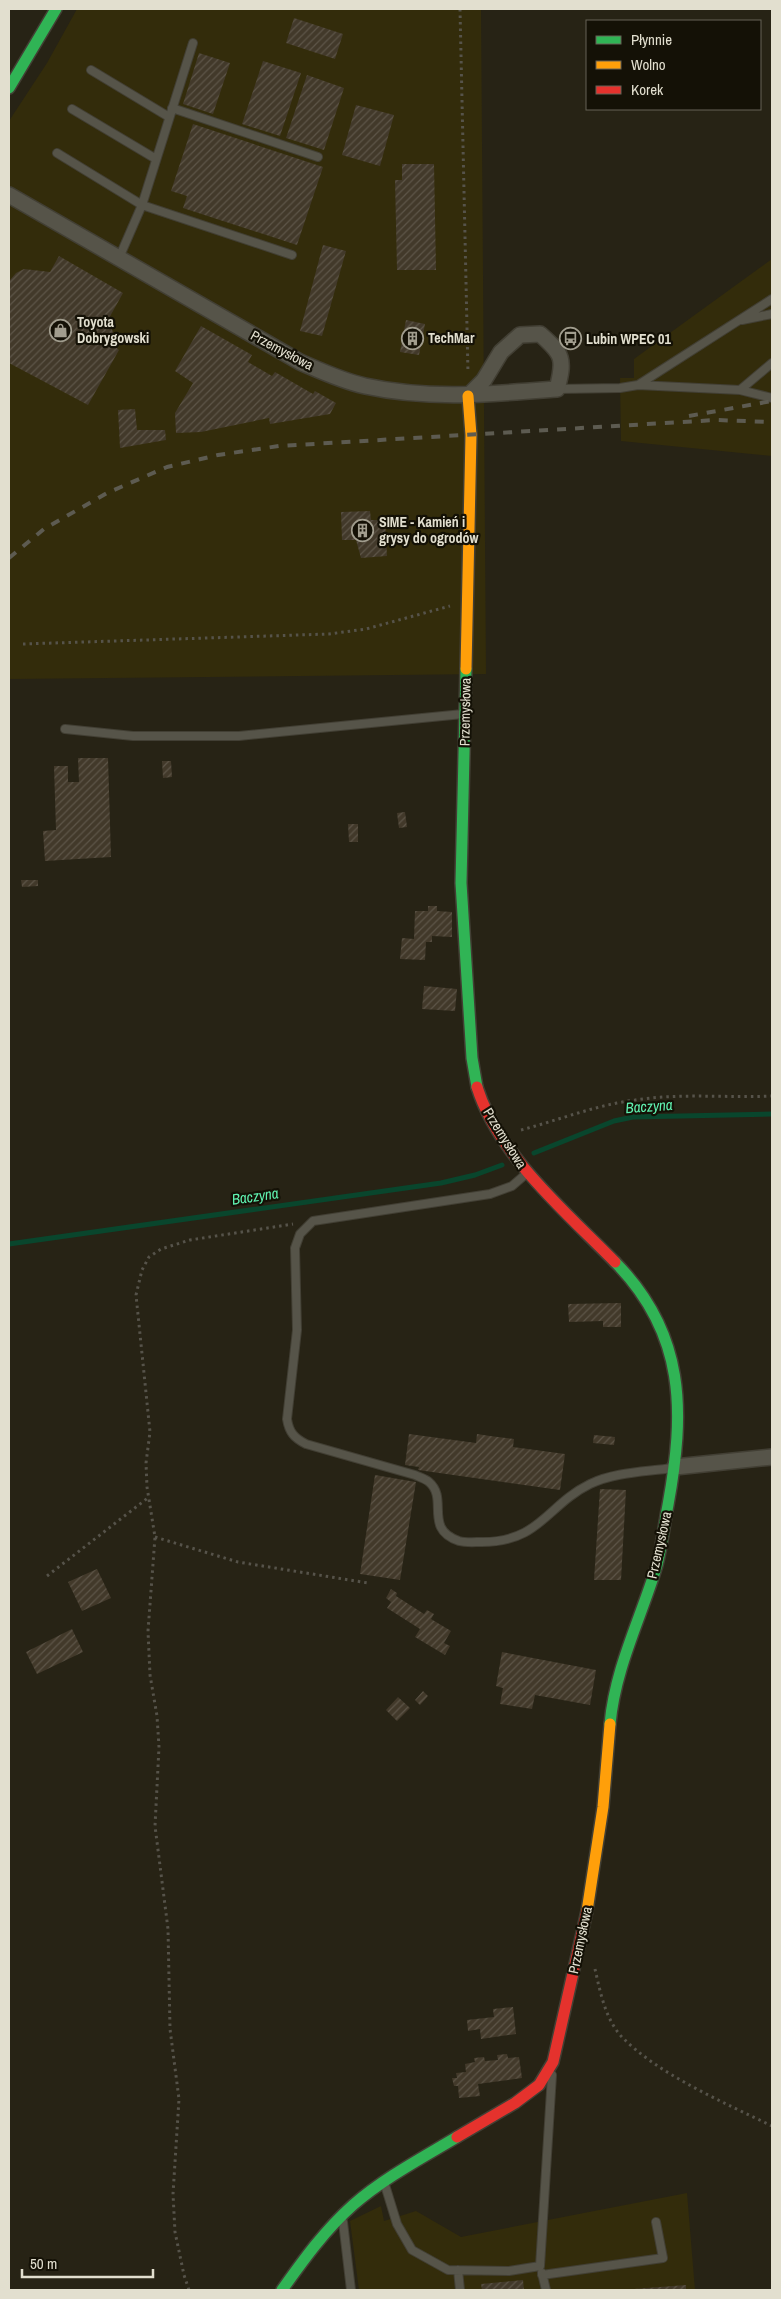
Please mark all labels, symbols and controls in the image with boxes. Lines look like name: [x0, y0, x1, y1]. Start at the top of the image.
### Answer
legend: [586, 20, 761, 110]
text: Płynnie: [631, 29, 672, 50]
text: Wolno: [631, 54, 666, 75]
text: Korek: [631, 79, 664, 100]
place label: Toyota Dobrygowski: [77, 313, 149, 347]
shop icon: Toyota Dobrygowski: [49, 318, 73, 342]
street label: Przemysłowa: [248, 326, 317, 374]
building icon: TechMar: [400, 326, 424, 350]
bus stop icon: Lubin WPEC 01: [558, 327, 582, 351]
place label: TechMar: [428, 329, 475, 347]
place label: Lubin WPEC 01: [586, 330, 671, 348]
place label: SIME - Kamień i grysy do ogrodów: [379, 513, 479, 547]
building icon: SIME - Kamień i grysy do ogrodów: [351, 518, 375, 542]
street label: Przemysłowa: [455, 677, 475, 746]
water label: Baczyna: [625, 1094, 673, 1118]
street label: Przemysłowa: [479, 1104, 531, 1172]
water label: Baczyna: [230, 1182, 280, 1210]
street label: Przemysłowa: [643, 1509, 676, 1580]
street label: Przemysłowa: [564, 1904, 596, 1975]
scale bar: [22, 2246, 154, 2278]
text: 50 m: [30, 2253, 57, 2274]

